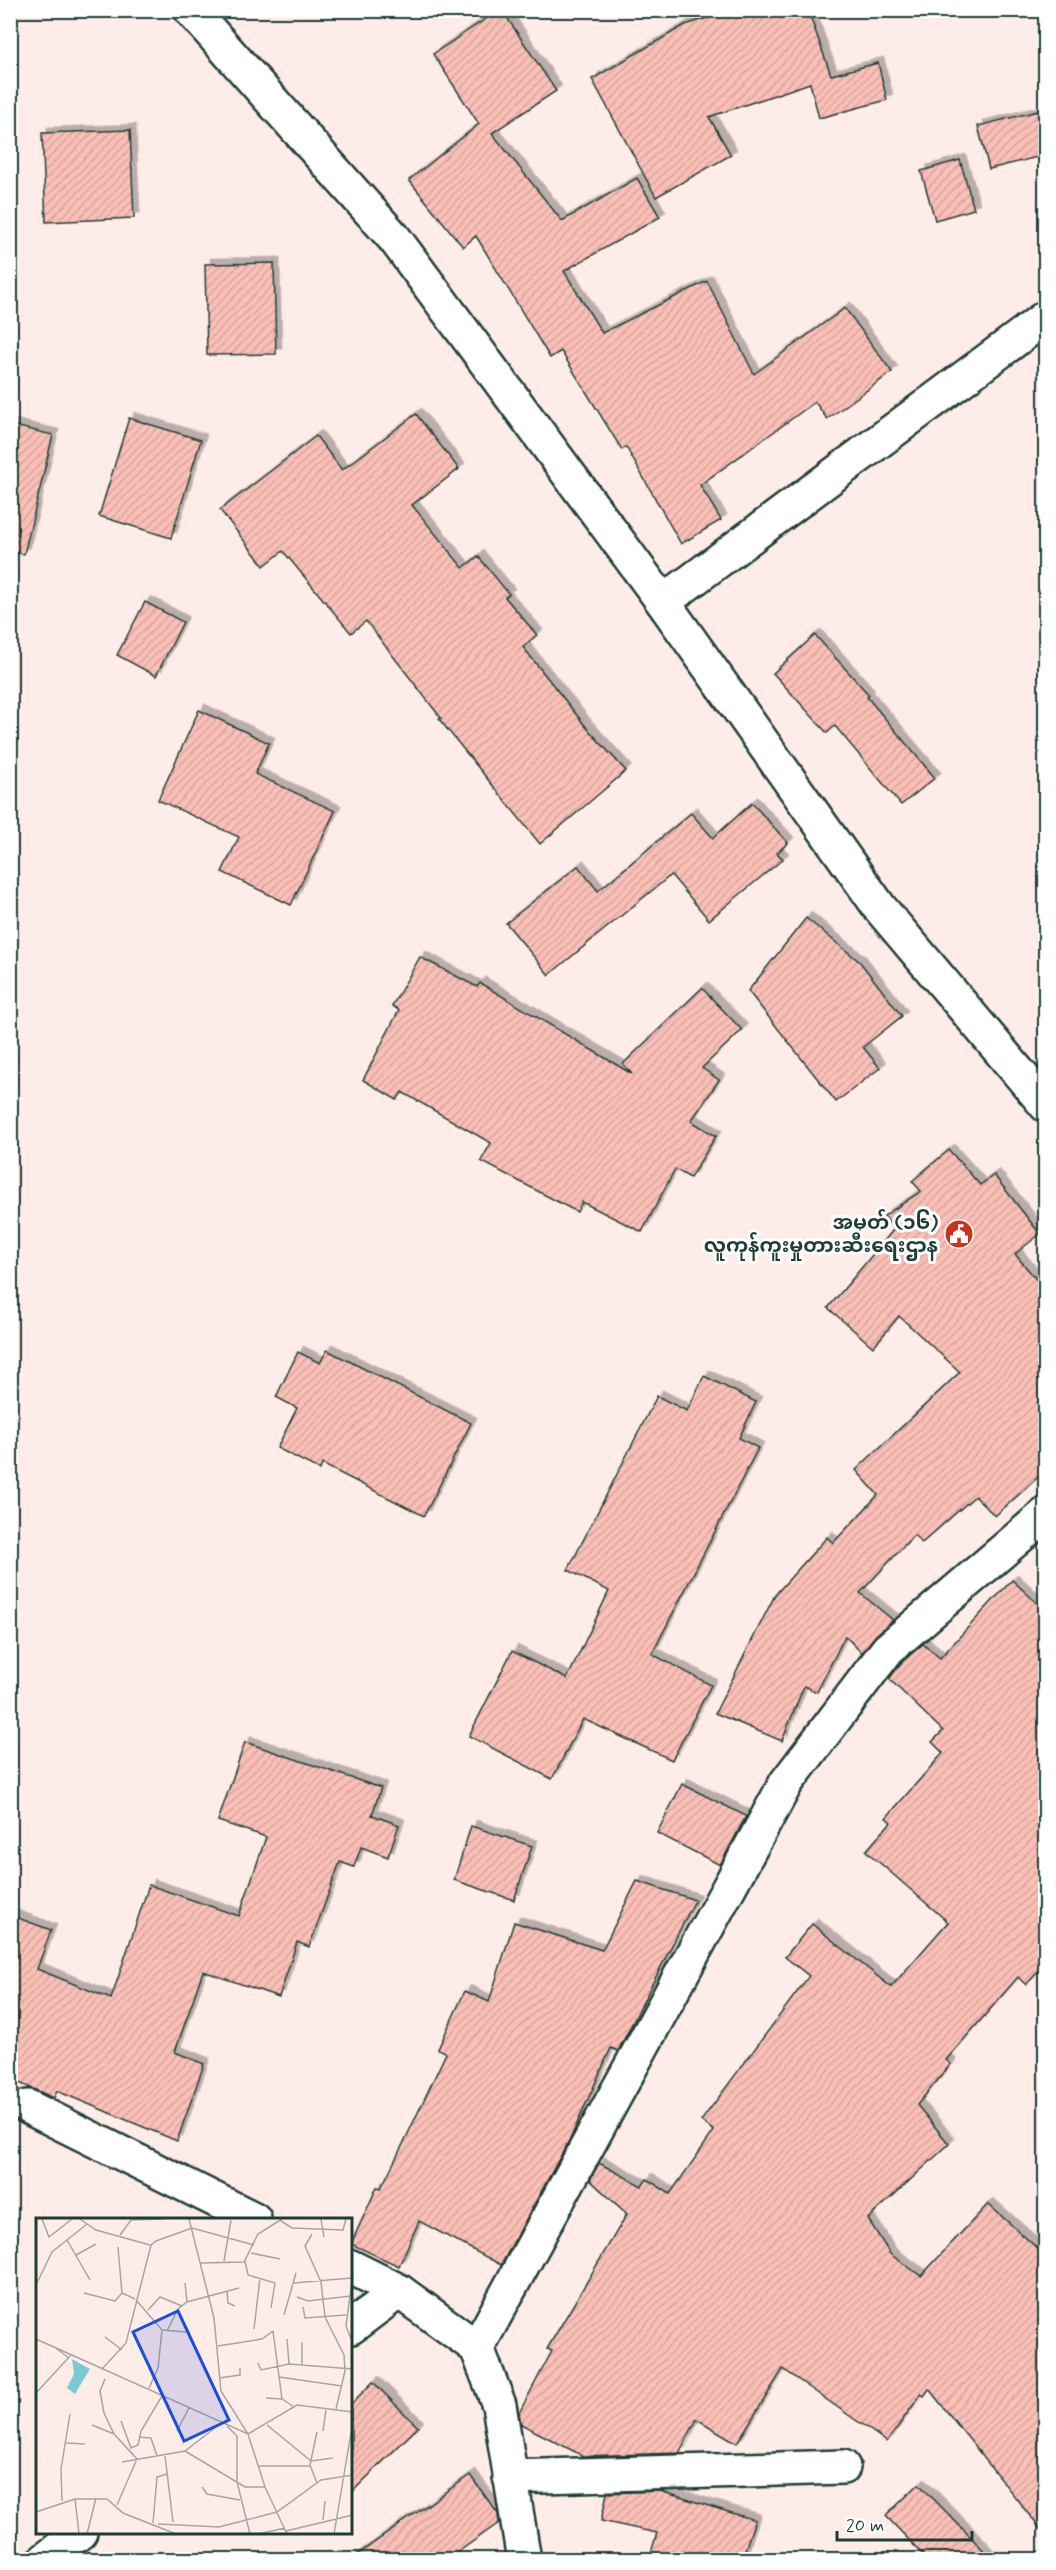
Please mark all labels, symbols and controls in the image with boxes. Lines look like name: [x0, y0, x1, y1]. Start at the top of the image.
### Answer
place label: အမှတ် (၁၆) လူကုန်ကူးမှုတားဆီးရေးဌာန: [704, 1209, 939, 1261]
public building icon: အမှတ် (၁၆) လူကုန်ကူးမှုတားဆီးရေးဌာန: [943, 1218, 975, 1250]
inset map: [36, 2218, 352, 2534]
scale bar: [837, 2504, 972, 2542]
text: 20 m: [846, 2514, 884, 2538]

